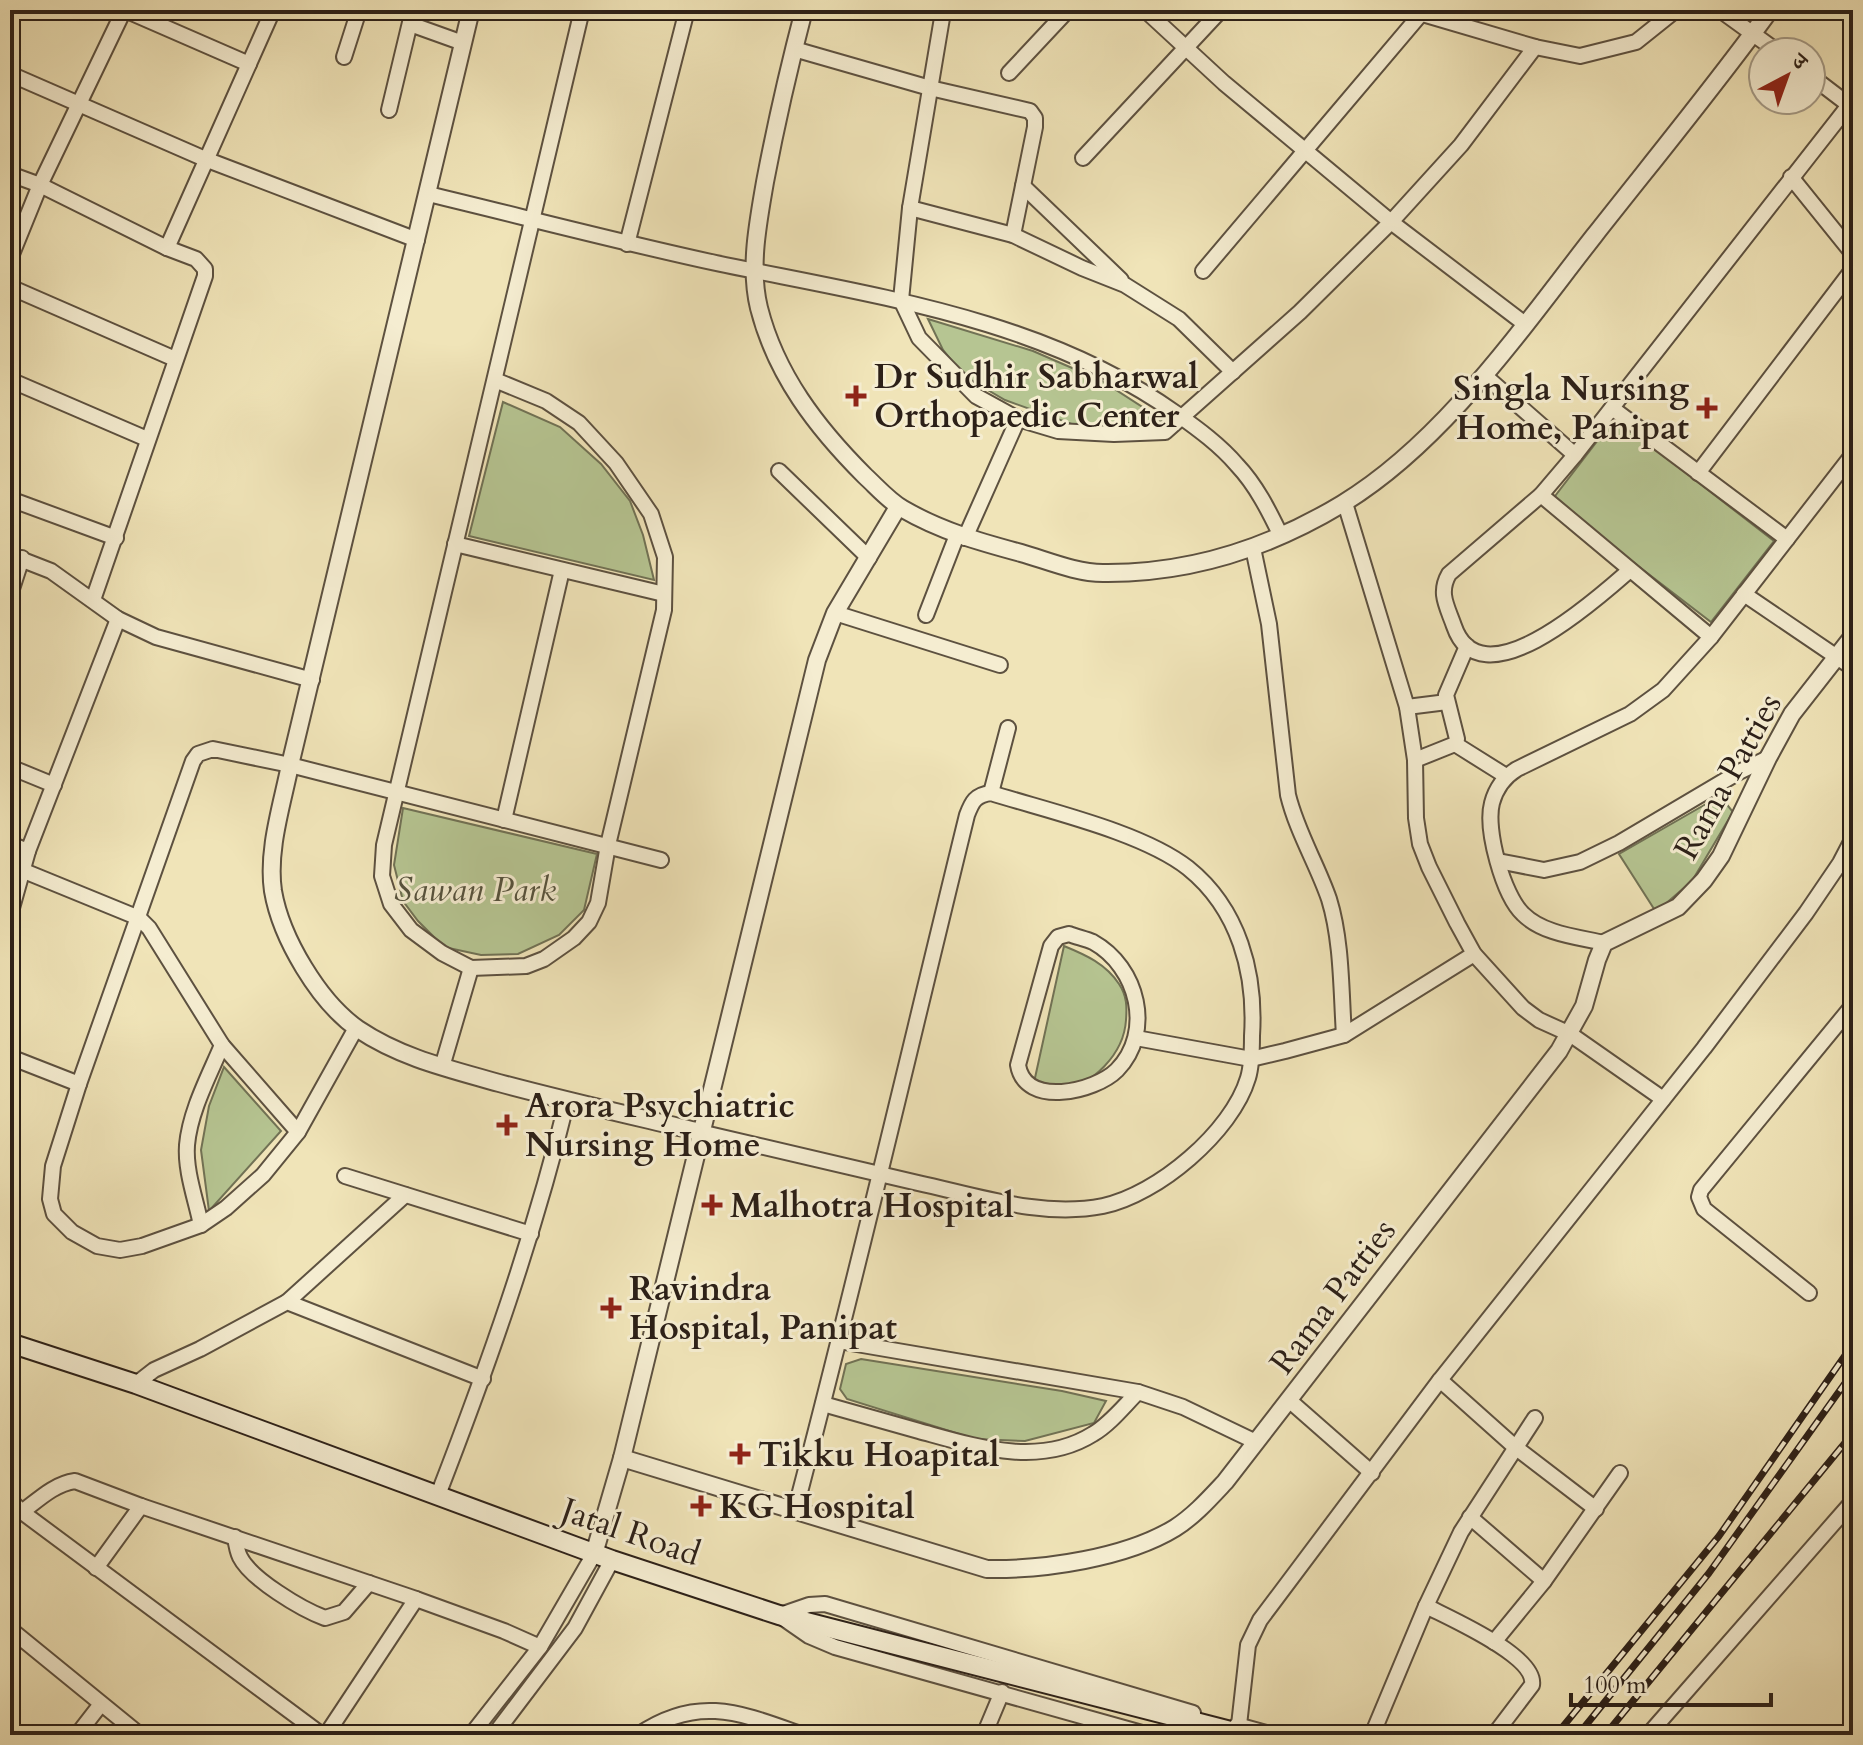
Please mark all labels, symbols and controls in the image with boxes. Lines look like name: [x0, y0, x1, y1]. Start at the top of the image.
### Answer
north arrow: [1747, 36, 1827, 116]
text: उ: [1784, 45, 1815, 78]
place label: Dr Sudhir Sabharwal Orthopaedic Center: [874, 354, 1199, 439]
place label: Singla Nursing Home, Panipat: [1453, 366, 1690, 451]
marker: Dr Sudhir Sabharwal Orthopaedic Center: [845, 385, 867, 407]
marker: Singla Nursing Home, Panipat: [1696, 397, 1718, 419]
street label: Rama Patties: [1663, 685, 1792, 868]
park label: Sawan Park: [394, 867, 556, 913]
place label: Arora Psychiatric Nursing Home: [525, 1083, 795, 1168]
marker: Arora Psychiatric Nursing Home: [496, 1114, 518, 1136]
place label: Malhotra Hospital: [730, 1183, 1014, 1229]
marker: Malhotra Hospital: [701, 1194, 723, 1216]
street label: Rama Patties: [1259, 1209, 1406, 1384]
place label: Ravindra Hospital, Panipat: [629, 1266, 897, 1351]
marker: Ravindra Hospital, Panipat: [600, 1297, 622, 1319]
place label: Tikku Hoapital: [758, 1432, 1000, 1478]
marker: Tikku Hoapital: [729, 1443, 751, 1465]
place label: KG Hospital: [719, 1484, 915, 1530]
street label: Jatal Road: [550, 1485, 706, 1577]
marker: KG Hospital: [690, 1495, 712, 1517]
scale bar: [1571, 1657, 1771, 1707]
text: 100 m: [1583, 1669, 1647, 1702]

